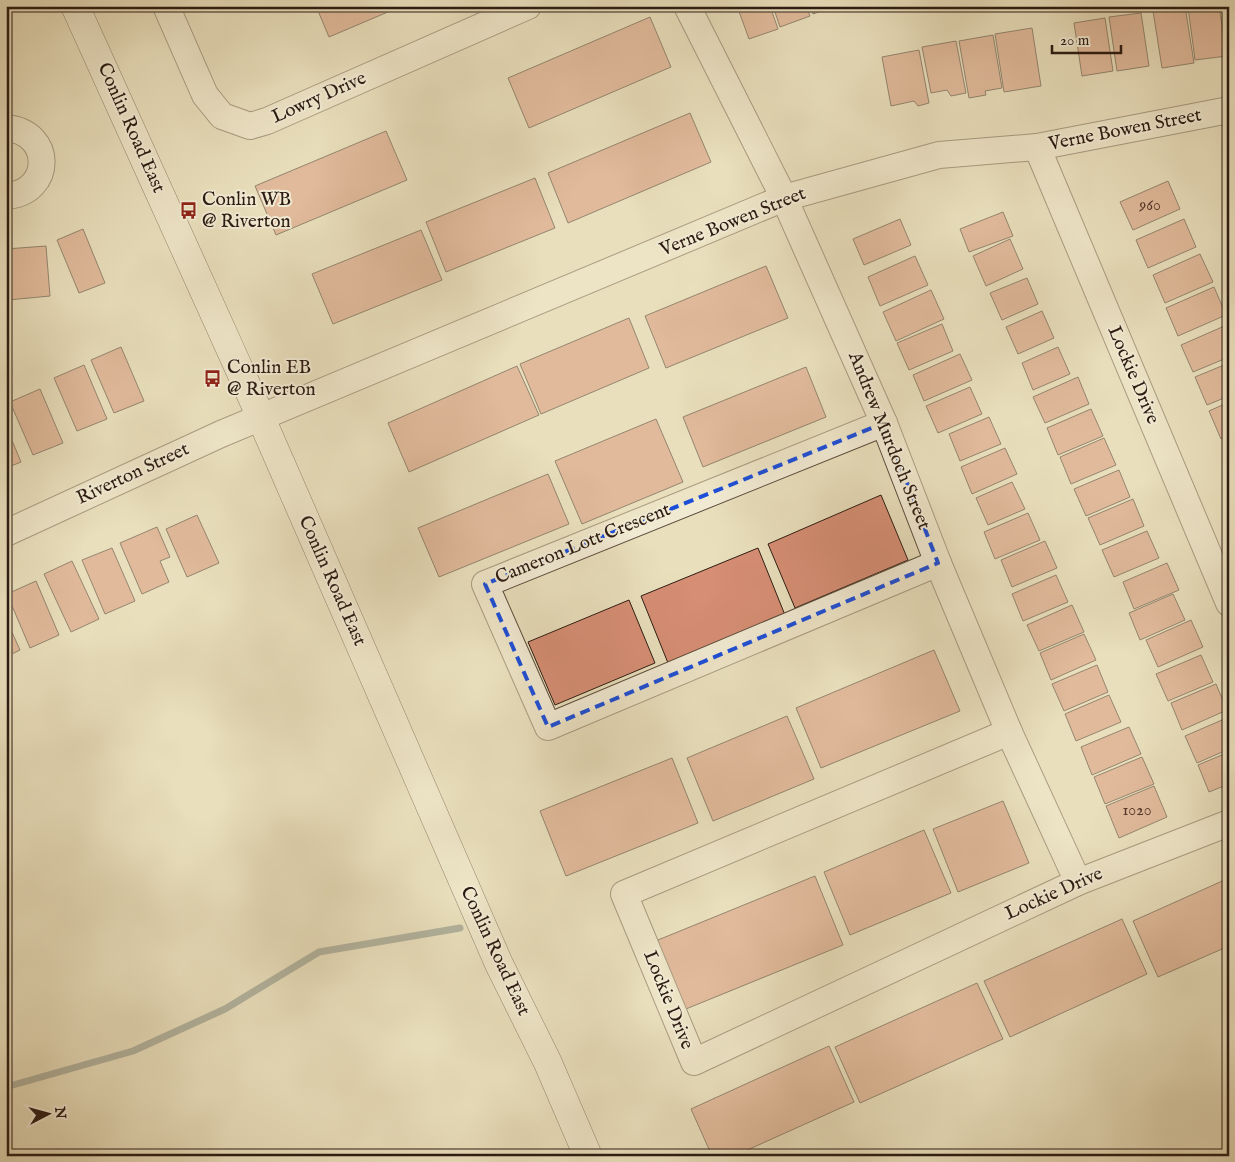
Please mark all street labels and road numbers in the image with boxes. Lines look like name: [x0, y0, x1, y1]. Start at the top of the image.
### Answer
street label: Conlin Road East: [92, 59, 171, 197]
street label: Lowry Drive: [268, 66, 370, 129]
street label: Verne Bowen Street: [1045, 103, 1204, 157]
street label: Verne Bowen Street: [656, 182, 810, 263]
street label: Lockie Drive: [1102, 322, 1165, 428]
street label: Andrew Murdoch Street: [842, 348, 936, 534]
street label: Riverton Street: [73, 437, 194, 511]
street label: Cameron Lott Crescent: [492, 498, 675, 590]
street label: Conlin Road East: [293, 512, 372, 650]
street label: Lockie Drive: [1001, 862, 1107, 926]
street label: Conlin Road East: [455, 882, 536, 1020]
street label: Lockie Drive: [637, 947, 699, 1053]

